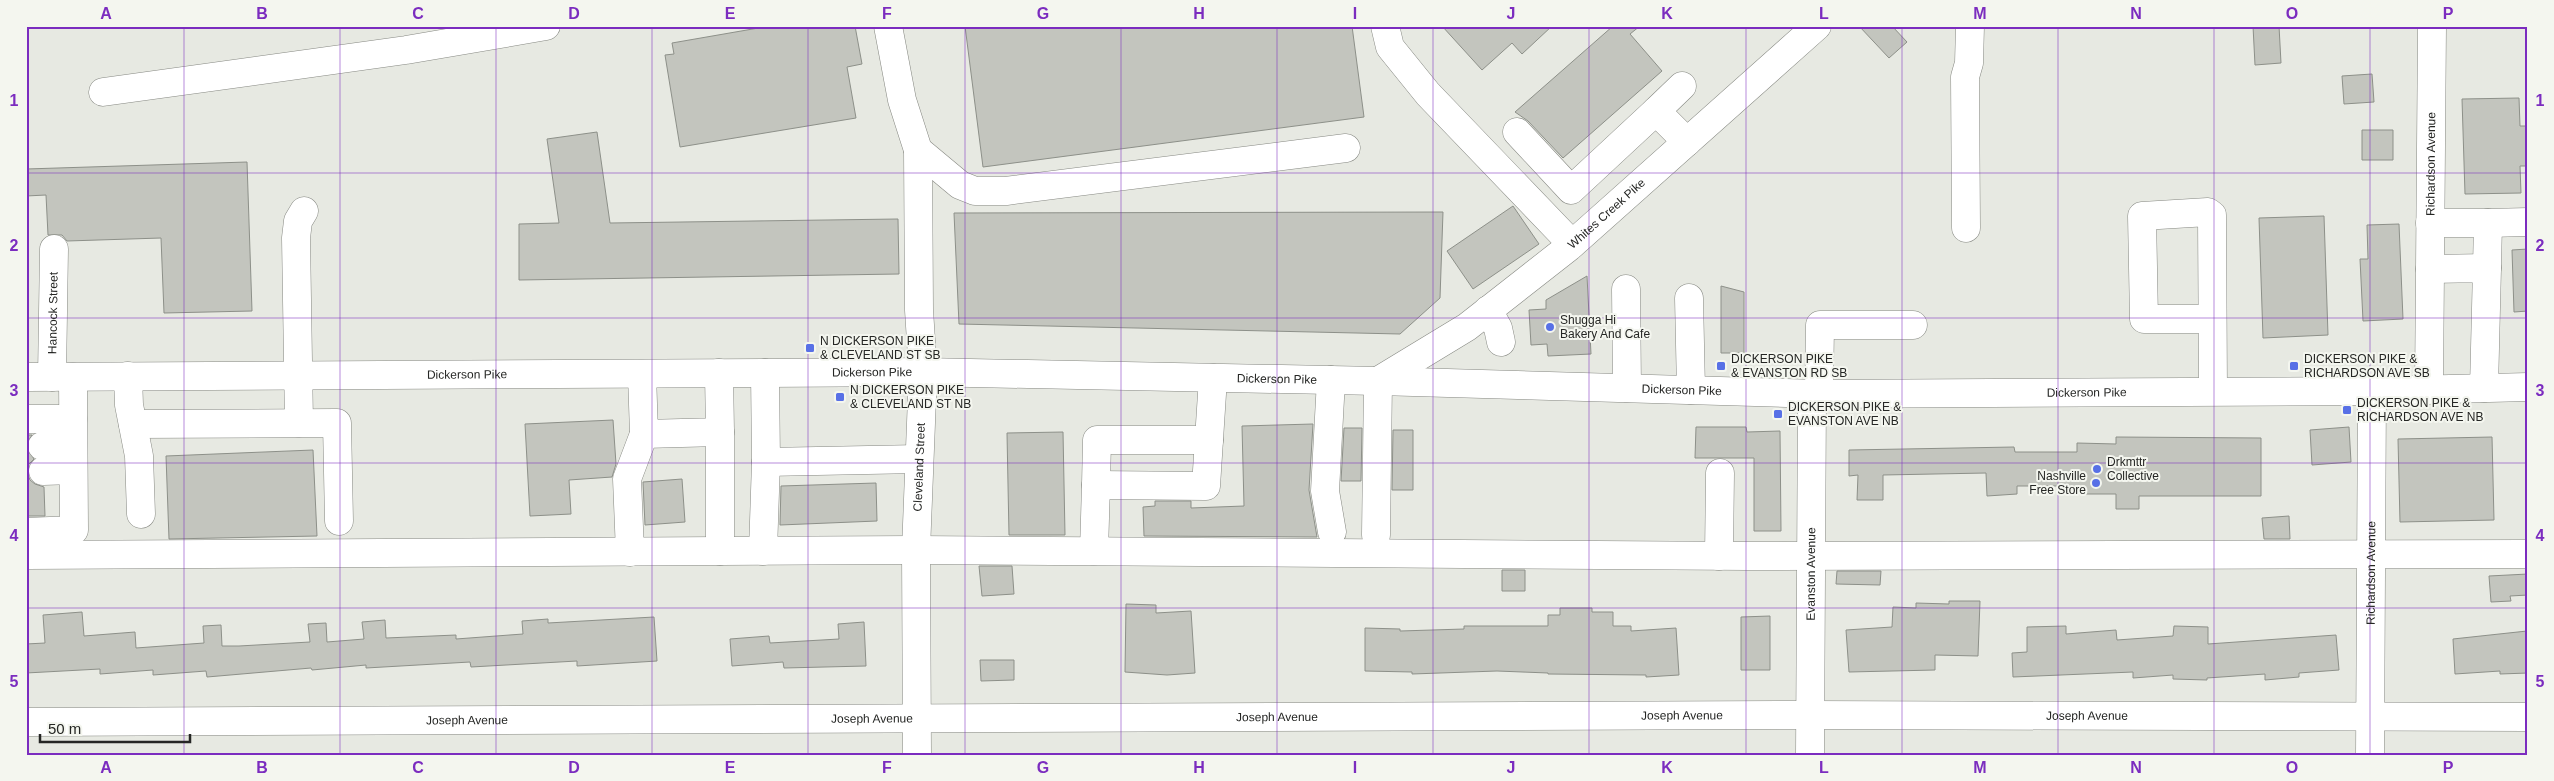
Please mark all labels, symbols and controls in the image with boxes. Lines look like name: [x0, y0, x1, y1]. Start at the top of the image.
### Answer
text: A: [100, 5, 112, 22]
text: B: [256, 5, 268, 22]
text: C: [412, 5, 424, 22]
text: D: [568, 5, 580, 22]
text: E: [725, 5, 736, 22]
text: F: [882, 5, 892, 22]
text: G: [1037, 5, 1049, 22]
text: H: [1193, 5, 1205, 22]
text: I: [1353, 5, 1357, 22]
text: J: [1507, 5, 1515, 22]
text: K: [1661, 5, 1673, 22]
text: L: [1819, 5, 1829, 22]
text: M: [1973, 5, 1987, 22]
text: N: [2130, 5, 2142, 22]
text: O: [2286, 5, 2298, 22]
text: P: [2443, 5, 2454, 22]
text: 1: [10, 92, 19, 109]
text: 1: [2536, 92, 2545, 109]
street label: Richardson Avenue: [2423, 112, 2438, 216]
street label: Whites Creek Pike: [1565, 175, 1648, 252]
text: 2: [10, 237, 19, 254]
text: 2: [2536, 237, 2545, 254]
street label: Hancock Street: [45, 271, 61, 354]
place label: Shugga Hi Bakery And Cafe: [1560, 313, 1650, 341]
marker: Shugga Hi Bakery And Cafe: [1544, 321, 1556, 333]
place label: N DICKERSON PIKE & CLEVELAND ST SB: [820, 334, 941, 362]
marker: N DICKERSON PIKE & CLEVELAND ST SB: [804, 342, 816, 354]
place label: DICKERSON PIKE & EVANSTON RD SB: [1731, 352, 1847, 380]
place label: DICKERSON PIKE & RICHARDSON AVE SB: [2304, 352, 2430, 380]
marker: DICKERSON PIKE & EVANSTON RD SB: [1715, 360, 1727, 372]
marker: DICKERSON PIKE & RICHARDSON AVE SB: [2288, 360, 2300, 372]
street label: Dickerson Pike: [832, 365, 912, 380]
street label: Dickerson Pike: [427, 367, 507, 382]
street label: Dickerson Pike: [1237, 371, 1317, 387]
text: 3: [10, 382, 19, 399]
street label: Dickerson Pike: [1642, 382, 1722, 398]
text: 3: [2536, 382, 2545, 399]
place label: N DICKERSON PIKE & CLEVELAND ST NB: [850, 383, 971, 411]
street label: Dickerson Pike: [2047, 385, 2127, 400]
marker: N DICKERSON PIKE & CLEVELAND ST NB: [834, 391, 846, 403]
place label: DICKERSON PIKE & RICHARDSON AVE NB: [2357, 396, 2483, 424]
place label: DICKERSON PIKE & EVANSTON AVE NB: [1788, 400, 1901, 428]
marker: DICKERSON PIKE & RICHARDSON AVE NB: [2341, 404, 2353, 416]
marker: DICKERSON PIKE & EVANSTON AVE NB: [1772, 408, 1784, 420]
street label: Cleveland Street: [911, 422, 928, 512]
place label: Drkmttr Collective: [2107, 455, 2159, 483]
marker: Drkmttr Collective: [2091, 463, 2103, 475]
place label: Nashville Free Store: [2029, 469, 2086, 497]
marker: Nashville Free Store: [2090, 477, 2102, 489]
street label: Richardson Avenue: [2364, 521, 2378, 625]
text: 4: [10, 527, 19, 544]
street label: Evanston Avenue: [1804, 527, 1818, 621]
text: 4: [2536, 527, 2545, 544]
text: 5: [10, 673, 19, 690]
text: 5: [2536, 673, 2545, 690]
street label: Joseph Avenue: [1641, 708, 1723, 723]
street label: Joseph Avenue: [2046, 709, 2128, 723]
street label: Joseph Avenue: [1236, 710, 1318, 724]
scale bar: [40, 711, 190, 743]
street label: Joseph Avenue: [831, 712, 913, 726]
street label: Joseph Avenue: [426, 713, 508, 727]
text: 50 m: [48, 720, 81, 737]
text: A: [100, 759, 112, 776]
text: B: [256, 759, 268, 776]
text: C: [412, 759, 424, 776]
text: D: [568, 759, 580, 776]
text: E: [725, 759, 736, 776]
text: F: [882, 759, 892, 776]
text: G: [1037, 759, 1049, 776]
text: H: [1193, 759, 1205, 776]
text: I: [1353, 759, 1357, 776]
text: J: [1507, 759, 1515, 776]
text: K: [1661, 759, 1673, 776]
text: L: [1819, 759, 1829, 776]
text: M: [1973, 759, 1987, 776]
text: N: [2130, 759, 2142, 776]
text: O: [2286, 759, 2298, 776]
text: P: [2443, 759, 2454, 776]

